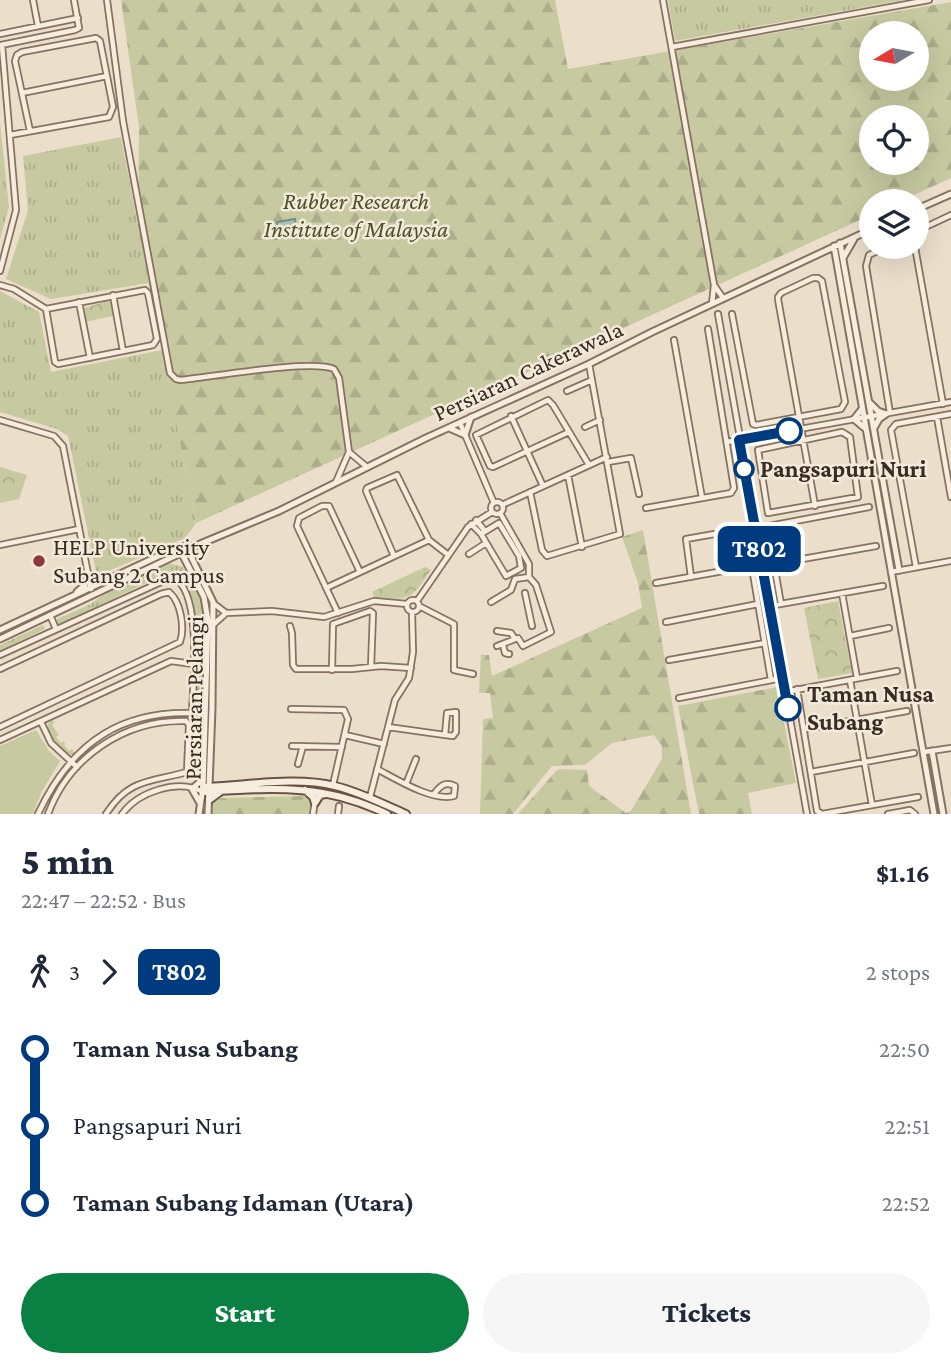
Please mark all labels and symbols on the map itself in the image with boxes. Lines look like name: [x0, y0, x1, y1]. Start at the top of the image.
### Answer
north arrow: [859, 21, 929, 91]
park label: Rubber Research Institute of Malaysia: [264, 187, 448, 242]
street label: Persiaran Cakerawala: [429, 315, 627, 426]
unlabelled marker: [776, 418, 802, 444]
place label: Pangsapuri Nuri: [760, 455, 926, 482]
marker: Pangsapuri Nuri: [734, 459, 754, 479]
line badge: T802: [710, 526, 808, 572]
place label: HELP University Subang 2 Campus: [53, 533, 225, 588]
marker: HELP University Subang 2 Campus: [31, 553, 47, 569]
street label: Persiaran Pelangi: [179, 616, 208, 780]
place label: Taman Nusa Subang: [807, 680, 934, 735]
marker: Taman Nusa Subang: [775, 695, 801, 721]

